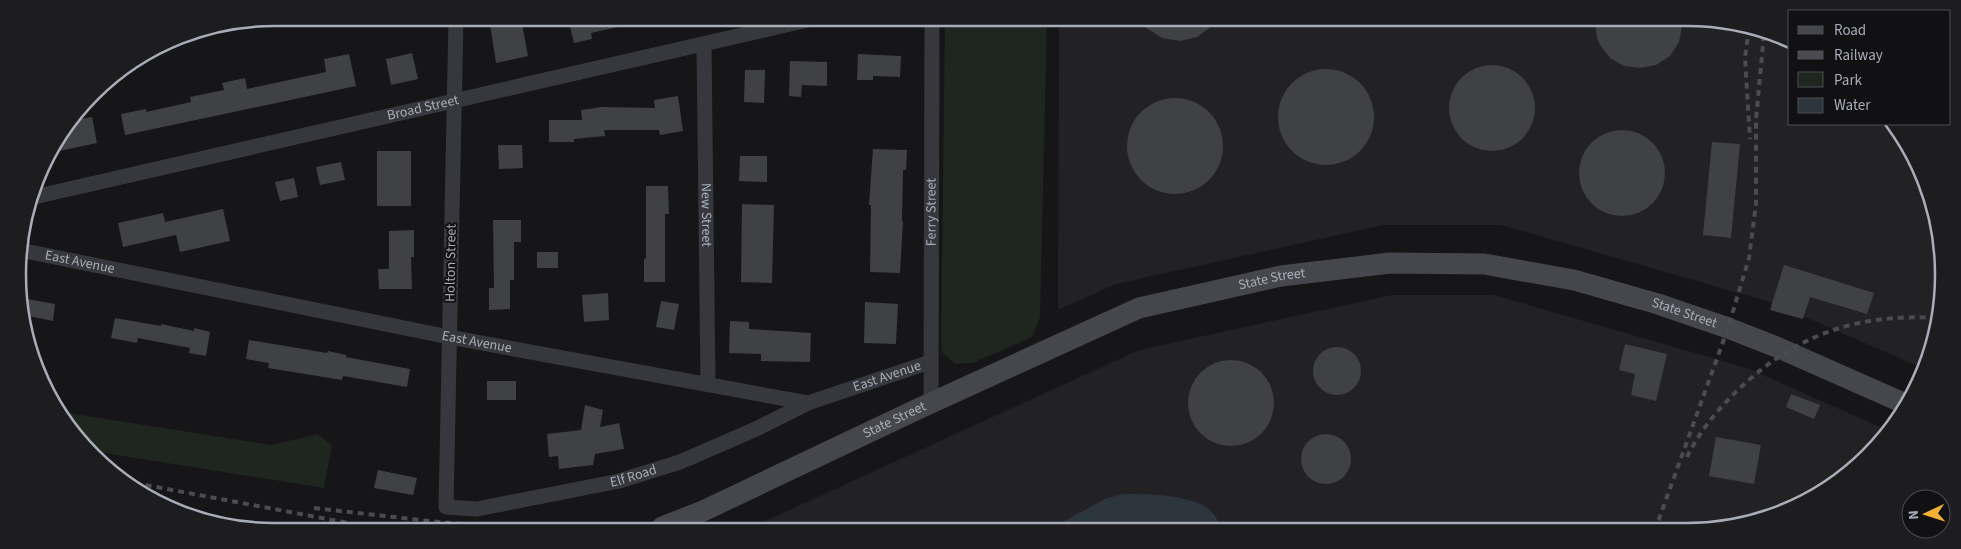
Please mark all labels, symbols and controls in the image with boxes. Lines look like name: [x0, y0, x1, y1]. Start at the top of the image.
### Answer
legend: [1788, 10, 1951, 125]
text: Road: [1834, 20, 1866, 41]
text: Railway: [1834, 45, 1883, 66]
text: Park: [1834, 70, 1863, 91]
street label: Broad Street: [385, 90, 461, 126]
text: Water: [1834, 95, 1871, 116]
street label: Ferry Street: [921, 178, 942, 246]
street label: New Street: [696, 183, 716, 247]
street label: Holton Street: [440, 224, 462, 302]
street label: East Avenue: [43, 245, 117, 279]
street label: State Street: [1236, 263, 1307, 295]
street label: State Street: [1649, 293, 1720, 334]
street label: East Avenue: [440, 326, 513, 358]
street label: East Avenue: [850, 356, 924, 397]
street label: State Street: [860, 396, 930, 444]
street label: Elf Road: [608, 460, 659, 493]
north arrow: [1901, 489, 1951, 539]
text: N: [1904, 509, 1924, 520]

